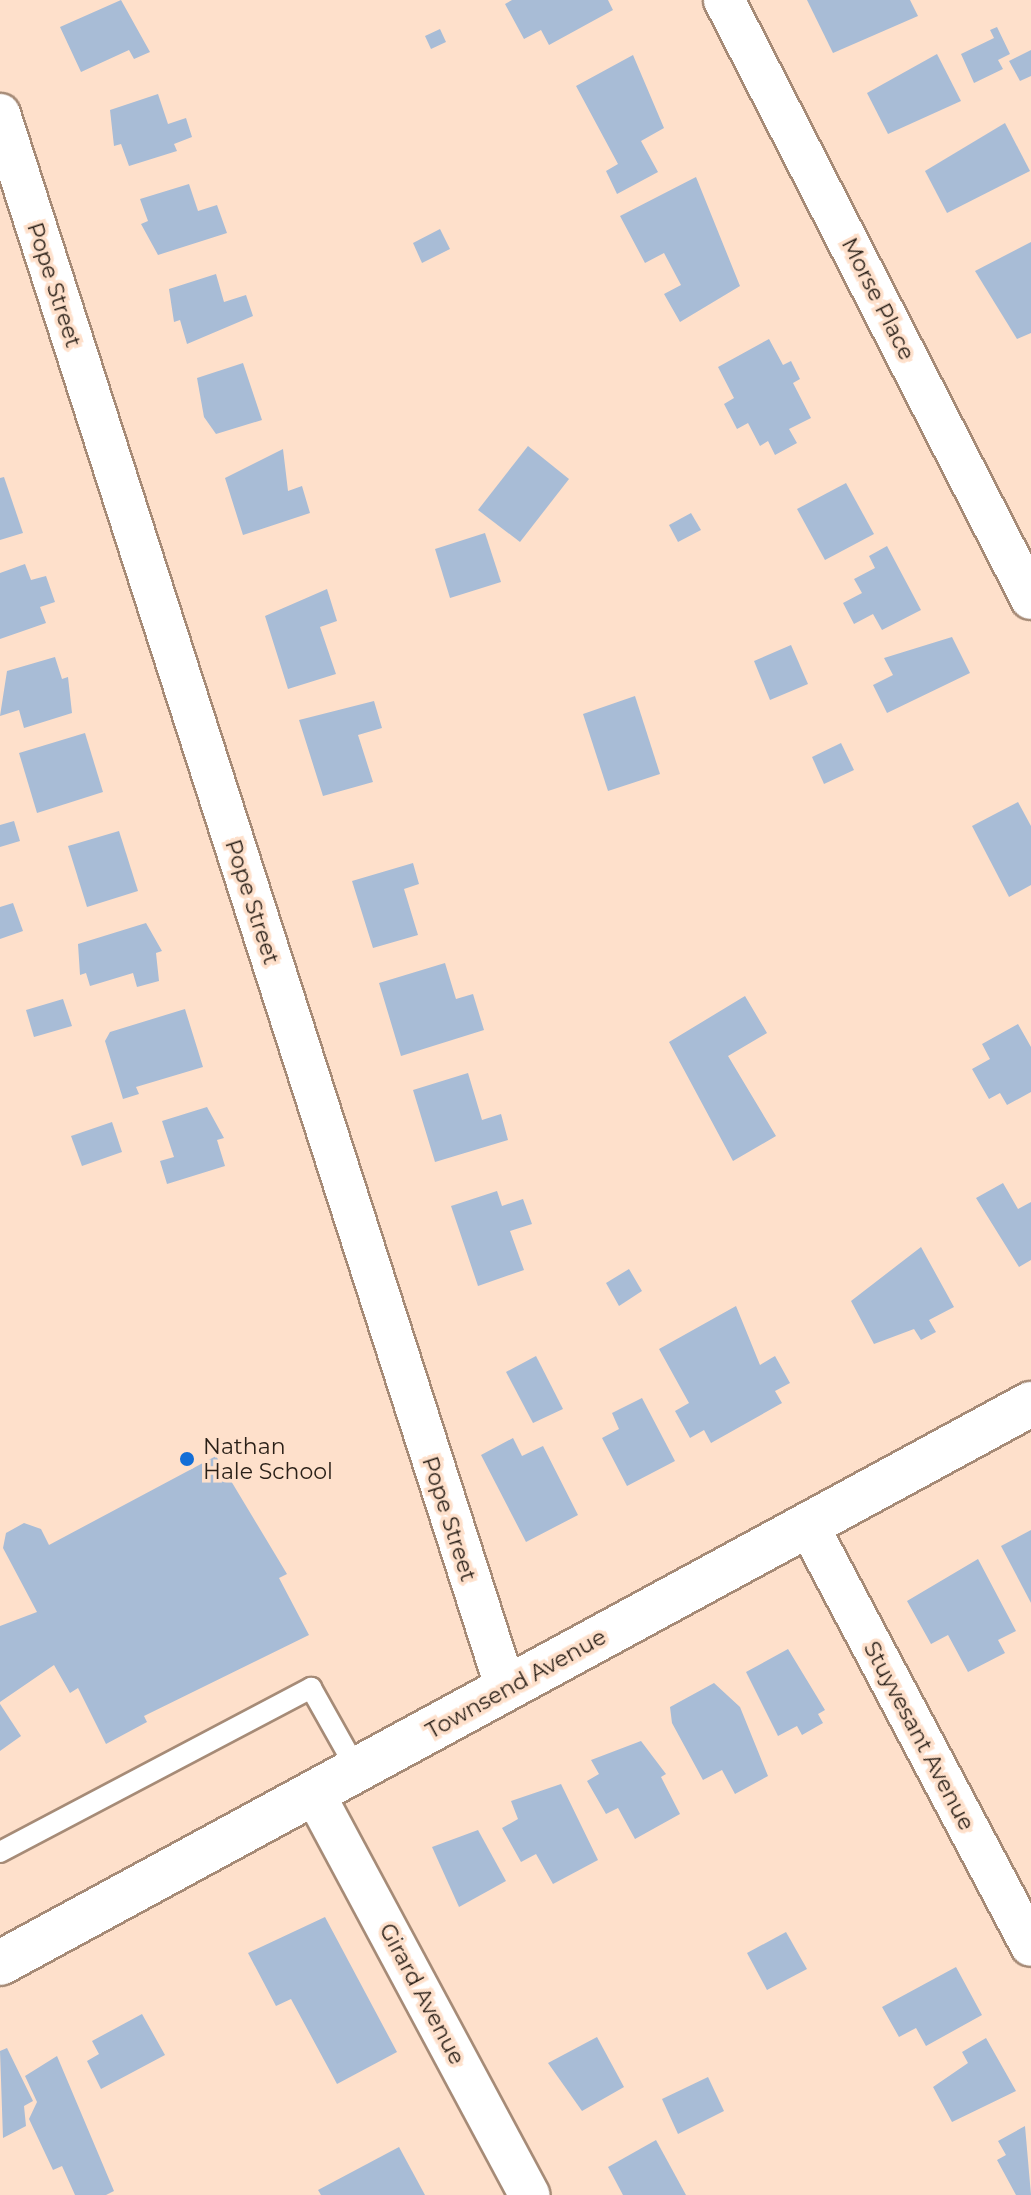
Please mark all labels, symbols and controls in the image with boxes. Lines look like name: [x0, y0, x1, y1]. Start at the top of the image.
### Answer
street label: Pope Street: [21, 219, 87, 351]
street label: Morse Place: [836, 234, 920, 364]
street label: Pope Street: [219, 836, 285, 968]
place label: Nathan Hale School: [203, 1433, 333, 1484]
marker: Nathan Hale School: [178, 1450, 196, 1468]
street label: Pope Street: [416, 1453, 482, 1585]
street label: Townsend Avenue: [421, 1624, 611, 1744]
street label: Stuyvesant Avenue: [858, 1637, 980, 1835]
street label: Girard Avenue: [374, 1919, 470, 2069]

